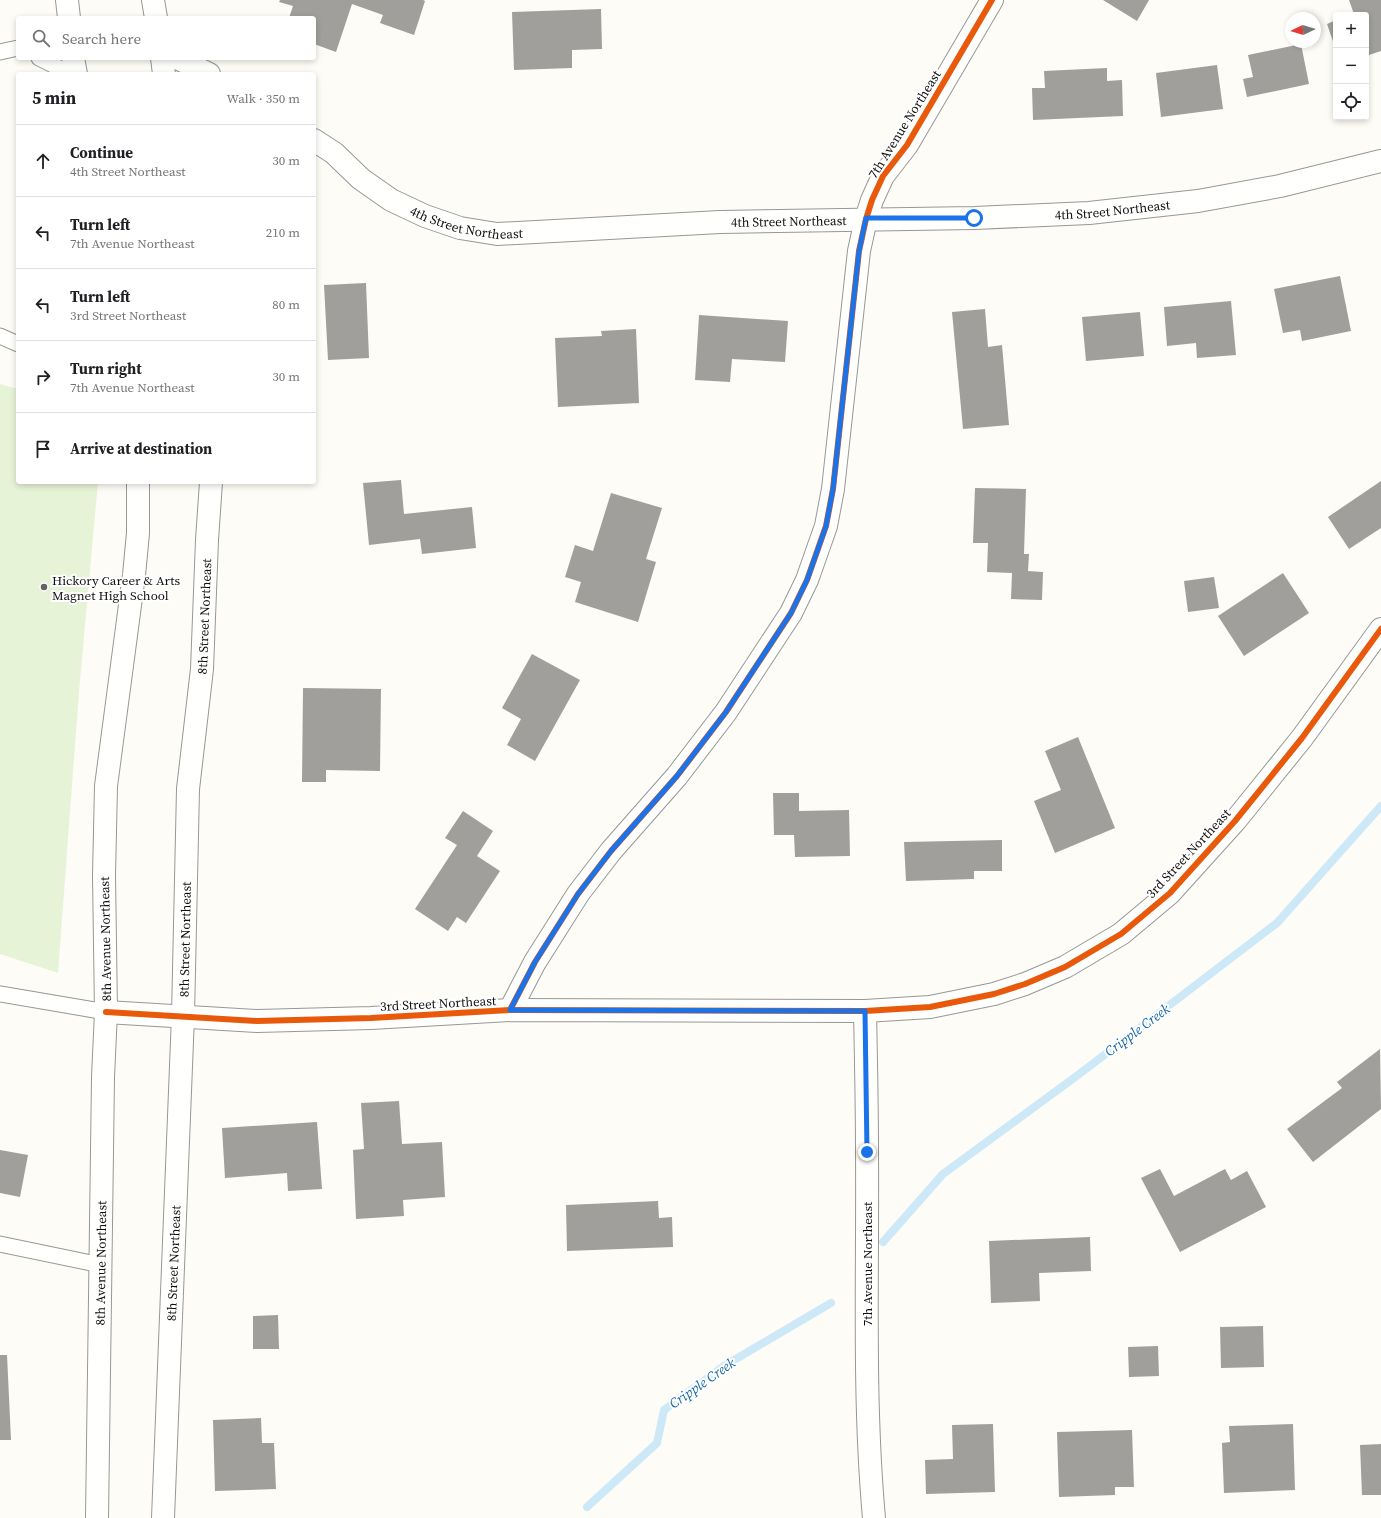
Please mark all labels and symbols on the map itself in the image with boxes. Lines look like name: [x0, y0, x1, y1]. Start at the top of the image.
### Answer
north arrow: [1285, 12, 1321, 48]
street label: 7th Avenue Northeast: [864, 66, 945, 182]
street label: 4th Street Northeast: [1054, 196, 1172, 223]
street label: 4th Street Northeast: [407, 202, 524, 243]
route start: [965, 209, 983, 227]
street label: 4th Street Northeast: [731, 212, 847, 231]
street label: 8th Street Northeast: [193, 557, 215, 675]
place label: Hickory Career & Arts Magnet High School: [52, 572, 181, 604]
marker: Hickory Career & Arts Magnet High School: [39, 582, 49, 592]
street label: 3rd Street Northeast: [1143, 804, 1235, 902]
street label: 8th Avenue Northeast: [96, 876, 115, 1001]
street label: 8th Street Northeast: [175, 881, 195, 997]
street label: 3rd Street Northeast: [380, 992, 497, 1015]
water label: Cripple Creek: [1100, 999, 1174, 1061]
route end: [858, 1143, 876, 1161]
street label: 8th Avenue Northeast: [92, 1200, 110, 1326]
street label: 7th Avenue Northeast: [859, 1201, 876, 1326]
street label: 8th Street Northeast: [163, 1204, 184, 1321]
water label: Cripple Creek: [665, 1353, 740, 1413]

